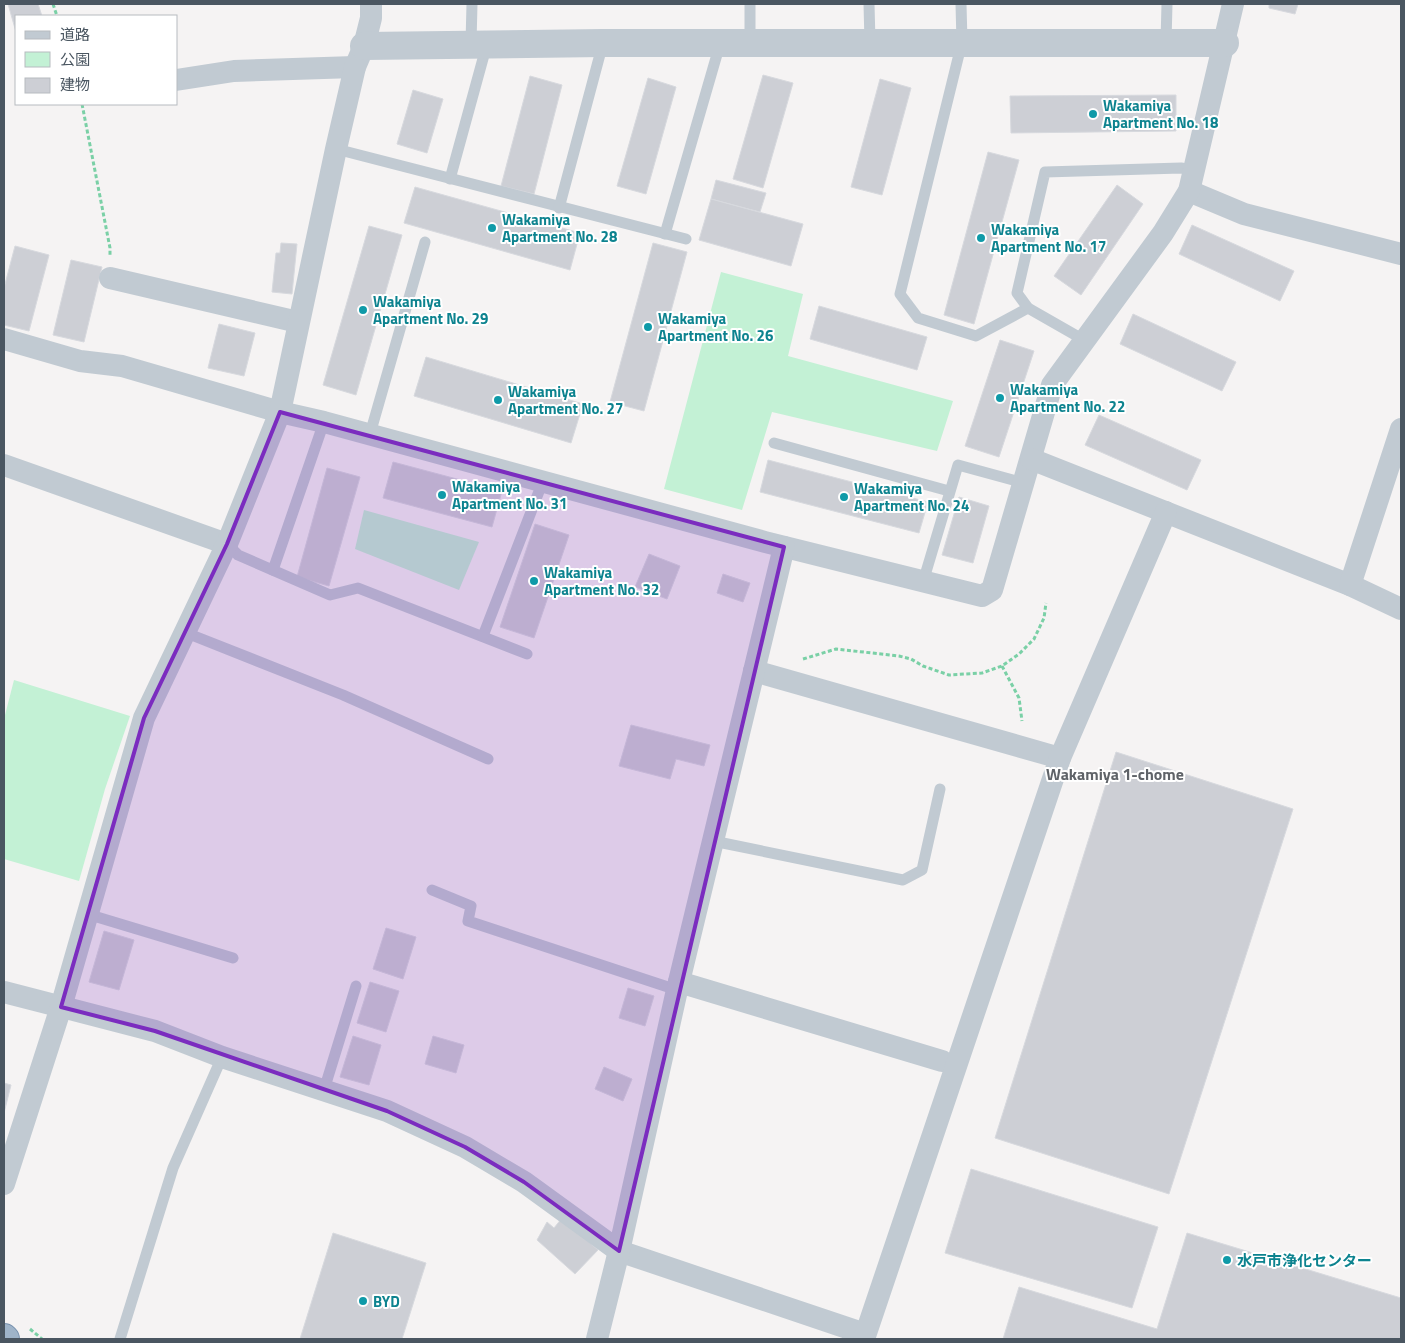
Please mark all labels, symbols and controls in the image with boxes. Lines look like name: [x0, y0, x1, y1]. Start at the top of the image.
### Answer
legend: [15, 15, 178, 105]
text: 道路: [60, 23, 90, 46]
text: 公園: [60, 48, 90, 71]
text: 建物: [60, 73, 90, 96]
place label: Wakamiya Apartment No. 18: [1103, 94, 1218, 134]
marker: Wakamiya Apartment No. 18: [1087, 108, 1099, 120]
place label: Wakamiya Apartment No. 28: [502, 208, 617, 248]
place label: Wakamiya Apartment No. 17: [991, 218, 1106, 258]
marker: Wakamiya Apartment No. 28: [486, 222, 498, 234]
marker: Wakamiya Apartment No. 17: [975, 232, 987, 244]
place label: Wakamiya Apartment No. 29: [373, 290, 488, 330]
marker: Wakamiya Apartment No. 29: [357, 304, 369, 316]
place label: Wakamiya Apartment No. 26: [658, 307, 773, 347]
marker: Wakamiya Apartment No. 26: [642, 321, 654, 333]
place label: Wakamiya Apartment No. 22: [1010, 378, 1125, 418]
place label: Wakamiya Apartment No. 27: [508, 380, 623, 420]
marker: Wakamiya Apartment No. 22: [994, 392, 1006, 404]
marker: Wakamiya Apartment No. 27: [492, 394, 504, 406]
place label: Wakamiya Apartment No. 31: [452, 475, 567, 515]
place label: Wakamiya Apartment No. 24: [854, 477, 969, 517]
marker: Wakamiya Apartment No. 31: [436, 489, 448, 501]
marker: Wakamiya Apartment No. 24: [838, 491, 850, 503]
place label: Wakamiya Apartment No. 32: [544, 561, 659, 601]
marker: Wakamiya Apartment No. 32: [528, 575, 540, 587]
district label: Wakamiya 1-chome: [1046, 762, 1184, 786]
place label: 水戸市浄化センター: [1237, 1249, 1372, 1272]
marker: 水戸市浄化センター: [1221, 1254, 1233, 1266]
place label: BYD: [373, 1290, 400, 1313]
marker: BYD: [357, 1295, 369, 1307]

